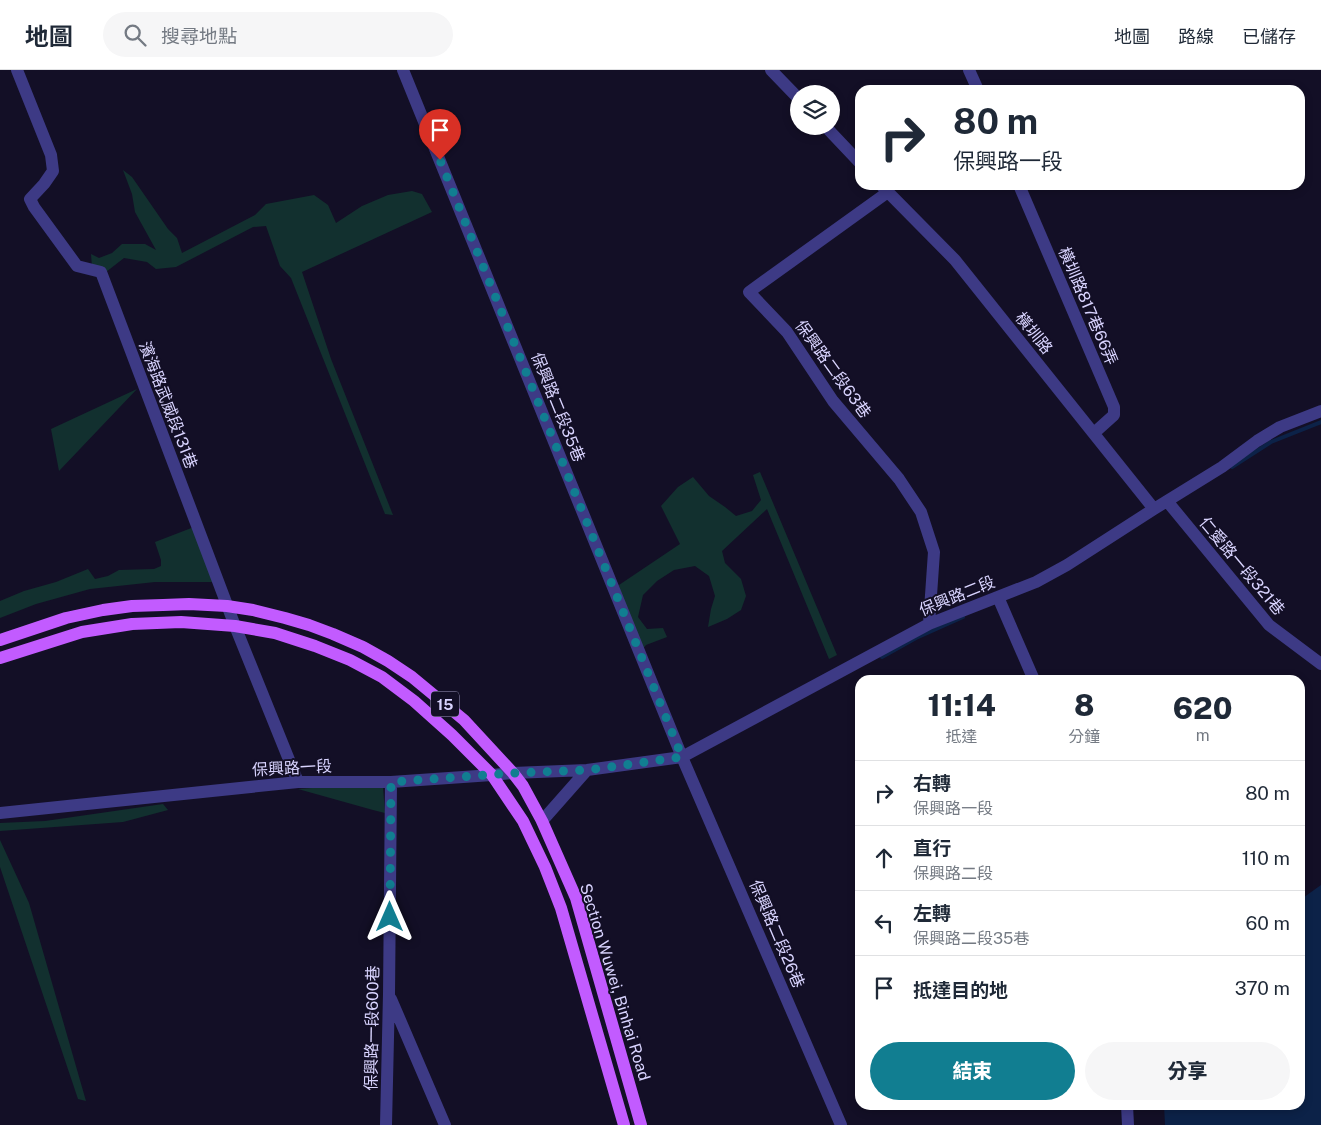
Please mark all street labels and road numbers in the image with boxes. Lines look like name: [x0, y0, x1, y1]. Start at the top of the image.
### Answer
street label: 橫圳路817巷66弄: [1055, 244, 1121, 368]
street label: 橫圳路: [1012, 308, 1056, 358]
street label: 保興路二段63巷: [791, 317, 875, 421]
street label: 濱海路武威段131巷: [135, 339, 201, 471]
street label: 保興路二段35巷: [527, 350, 589, 464]
street label: 仁愛路一段321巷: [1195, 513, 1289, 619]
street label: 保興路二段: [916, 572, 998, 620]
road number: 15: [431, 692, 459, 716]
street label: 保興路一段: [252, 756, 332, 780]
street label: 保興路二段26巷: [746, 877, 808, 991]
street label: Section Wuwei, Binhai Road: [576, 881, 654, 1083]
street label: 保興路一段600巷: [361, 965, 383, 1091]

